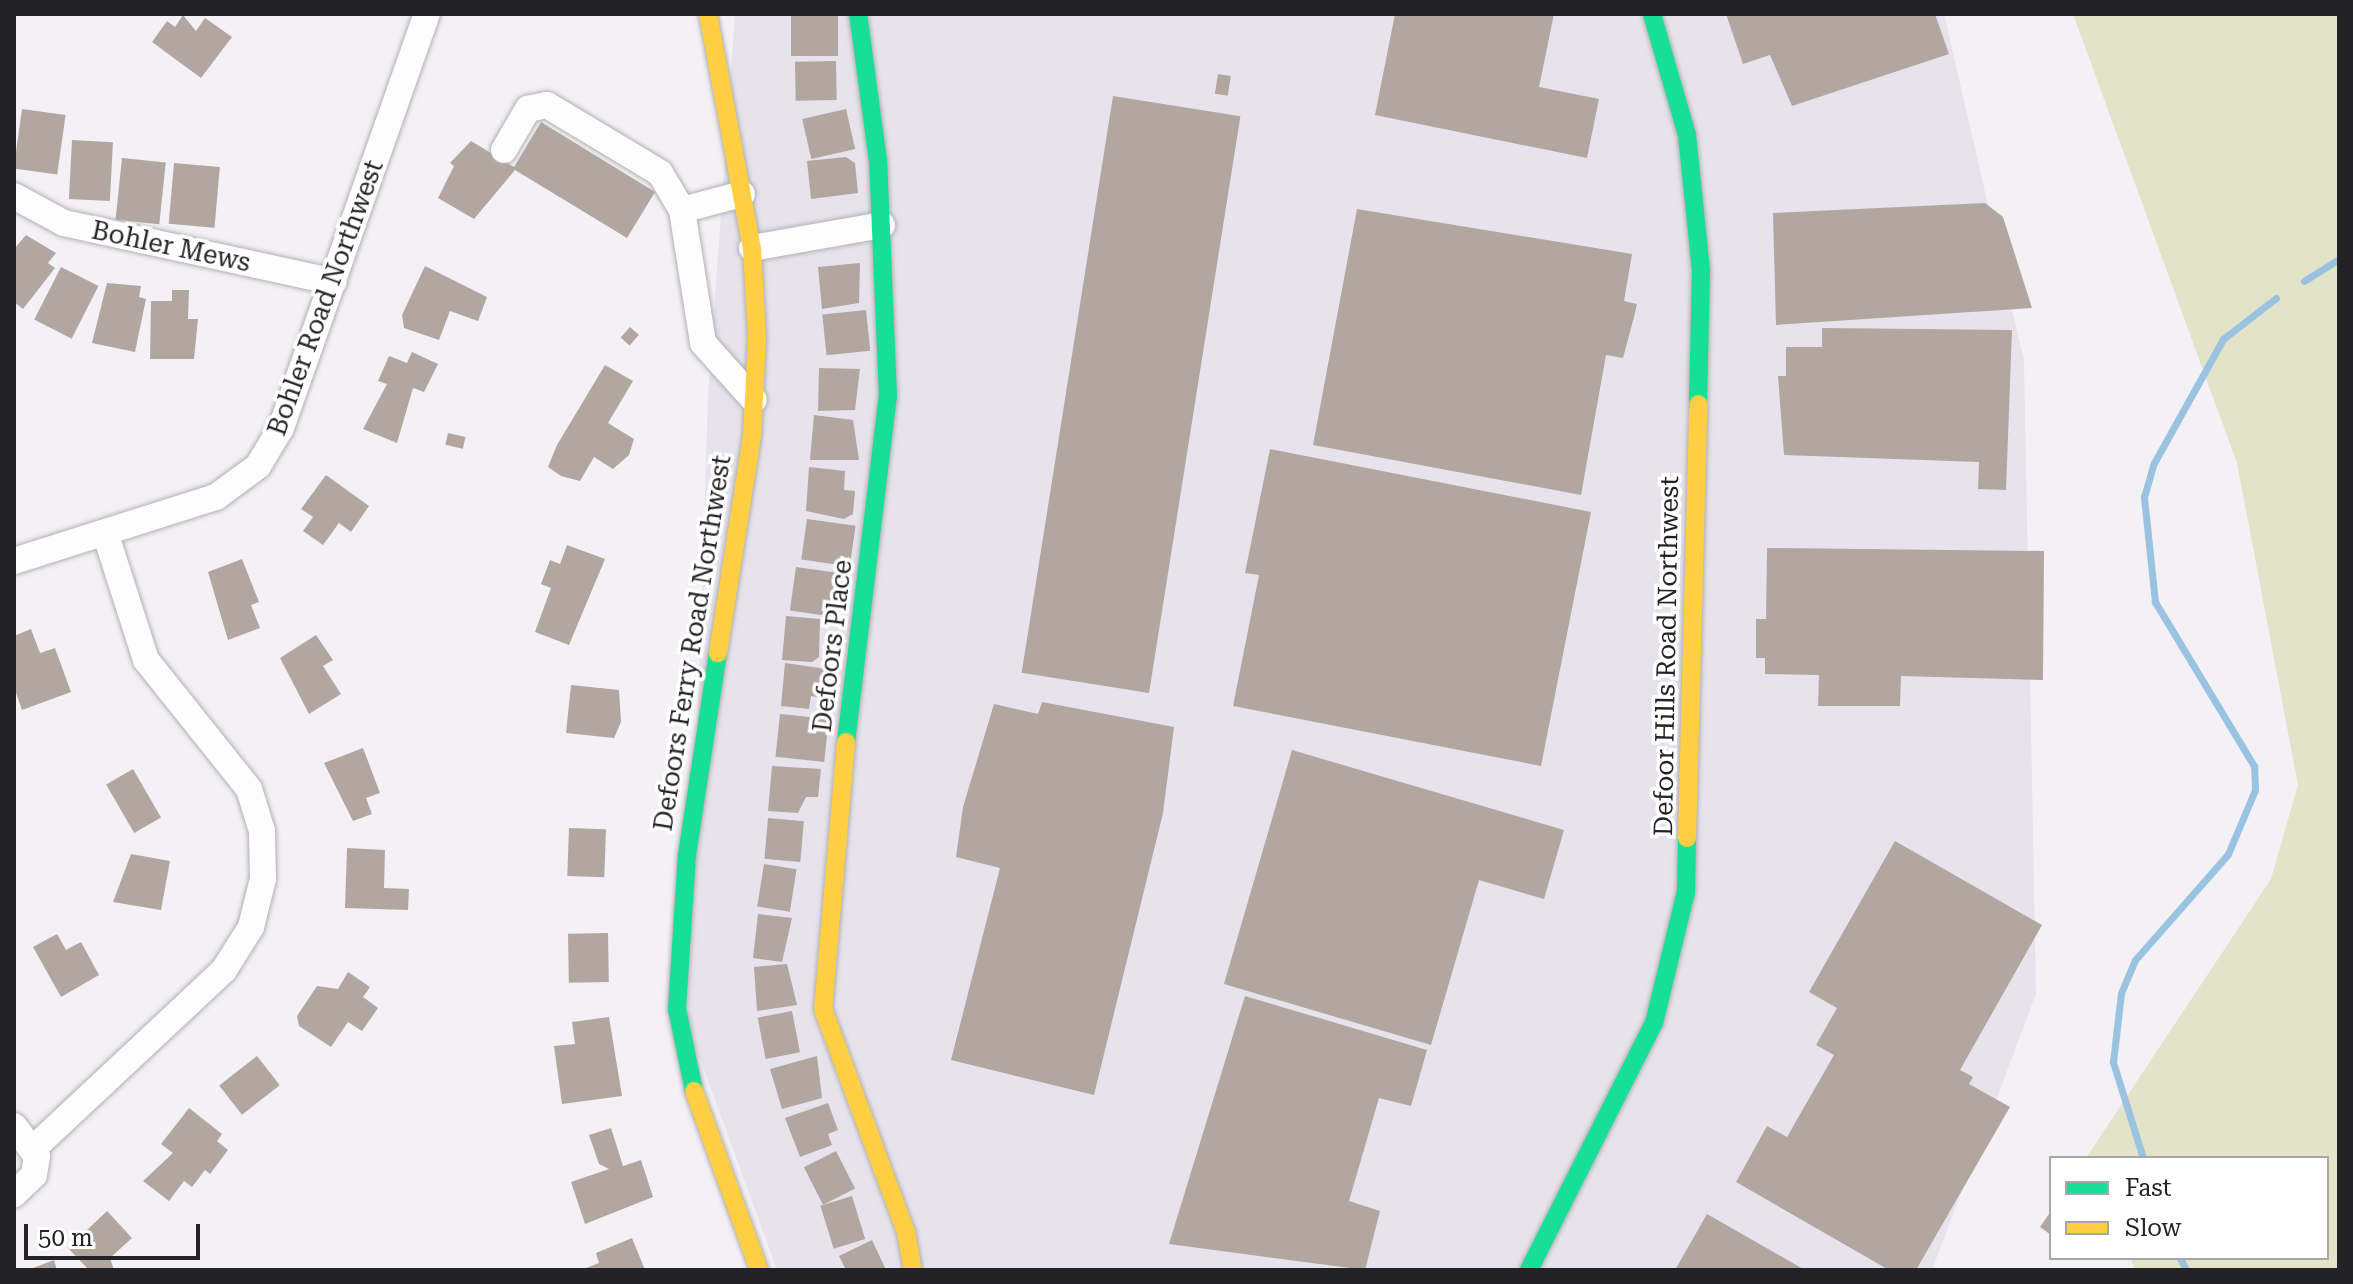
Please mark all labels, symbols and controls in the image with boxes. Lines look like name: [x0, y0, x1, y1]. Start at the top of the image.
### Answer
street label: Bohler Road Northwest: [262, 156, 390, 440]
street label: Bohler Mews: [89, 215, 253, 279]
street label: Defoors Ferry Road Northwest: [648, 453, 738, 833]
street label: Defoor Hills Road Northwest: [1648, 476, 1686, 836]
street label: Defoors Place: [807, 558, 859, 734]
legend: [2049, 1156, 2329, 1260]
text: Fast: [2125, 1174, 2172, 1202]
scale bar: [28, 1208, 204, 1258]
text: Slow: [2125, 1214, 2181, 1242]
text: 50 m: [38, 1224, 93, 1252]

